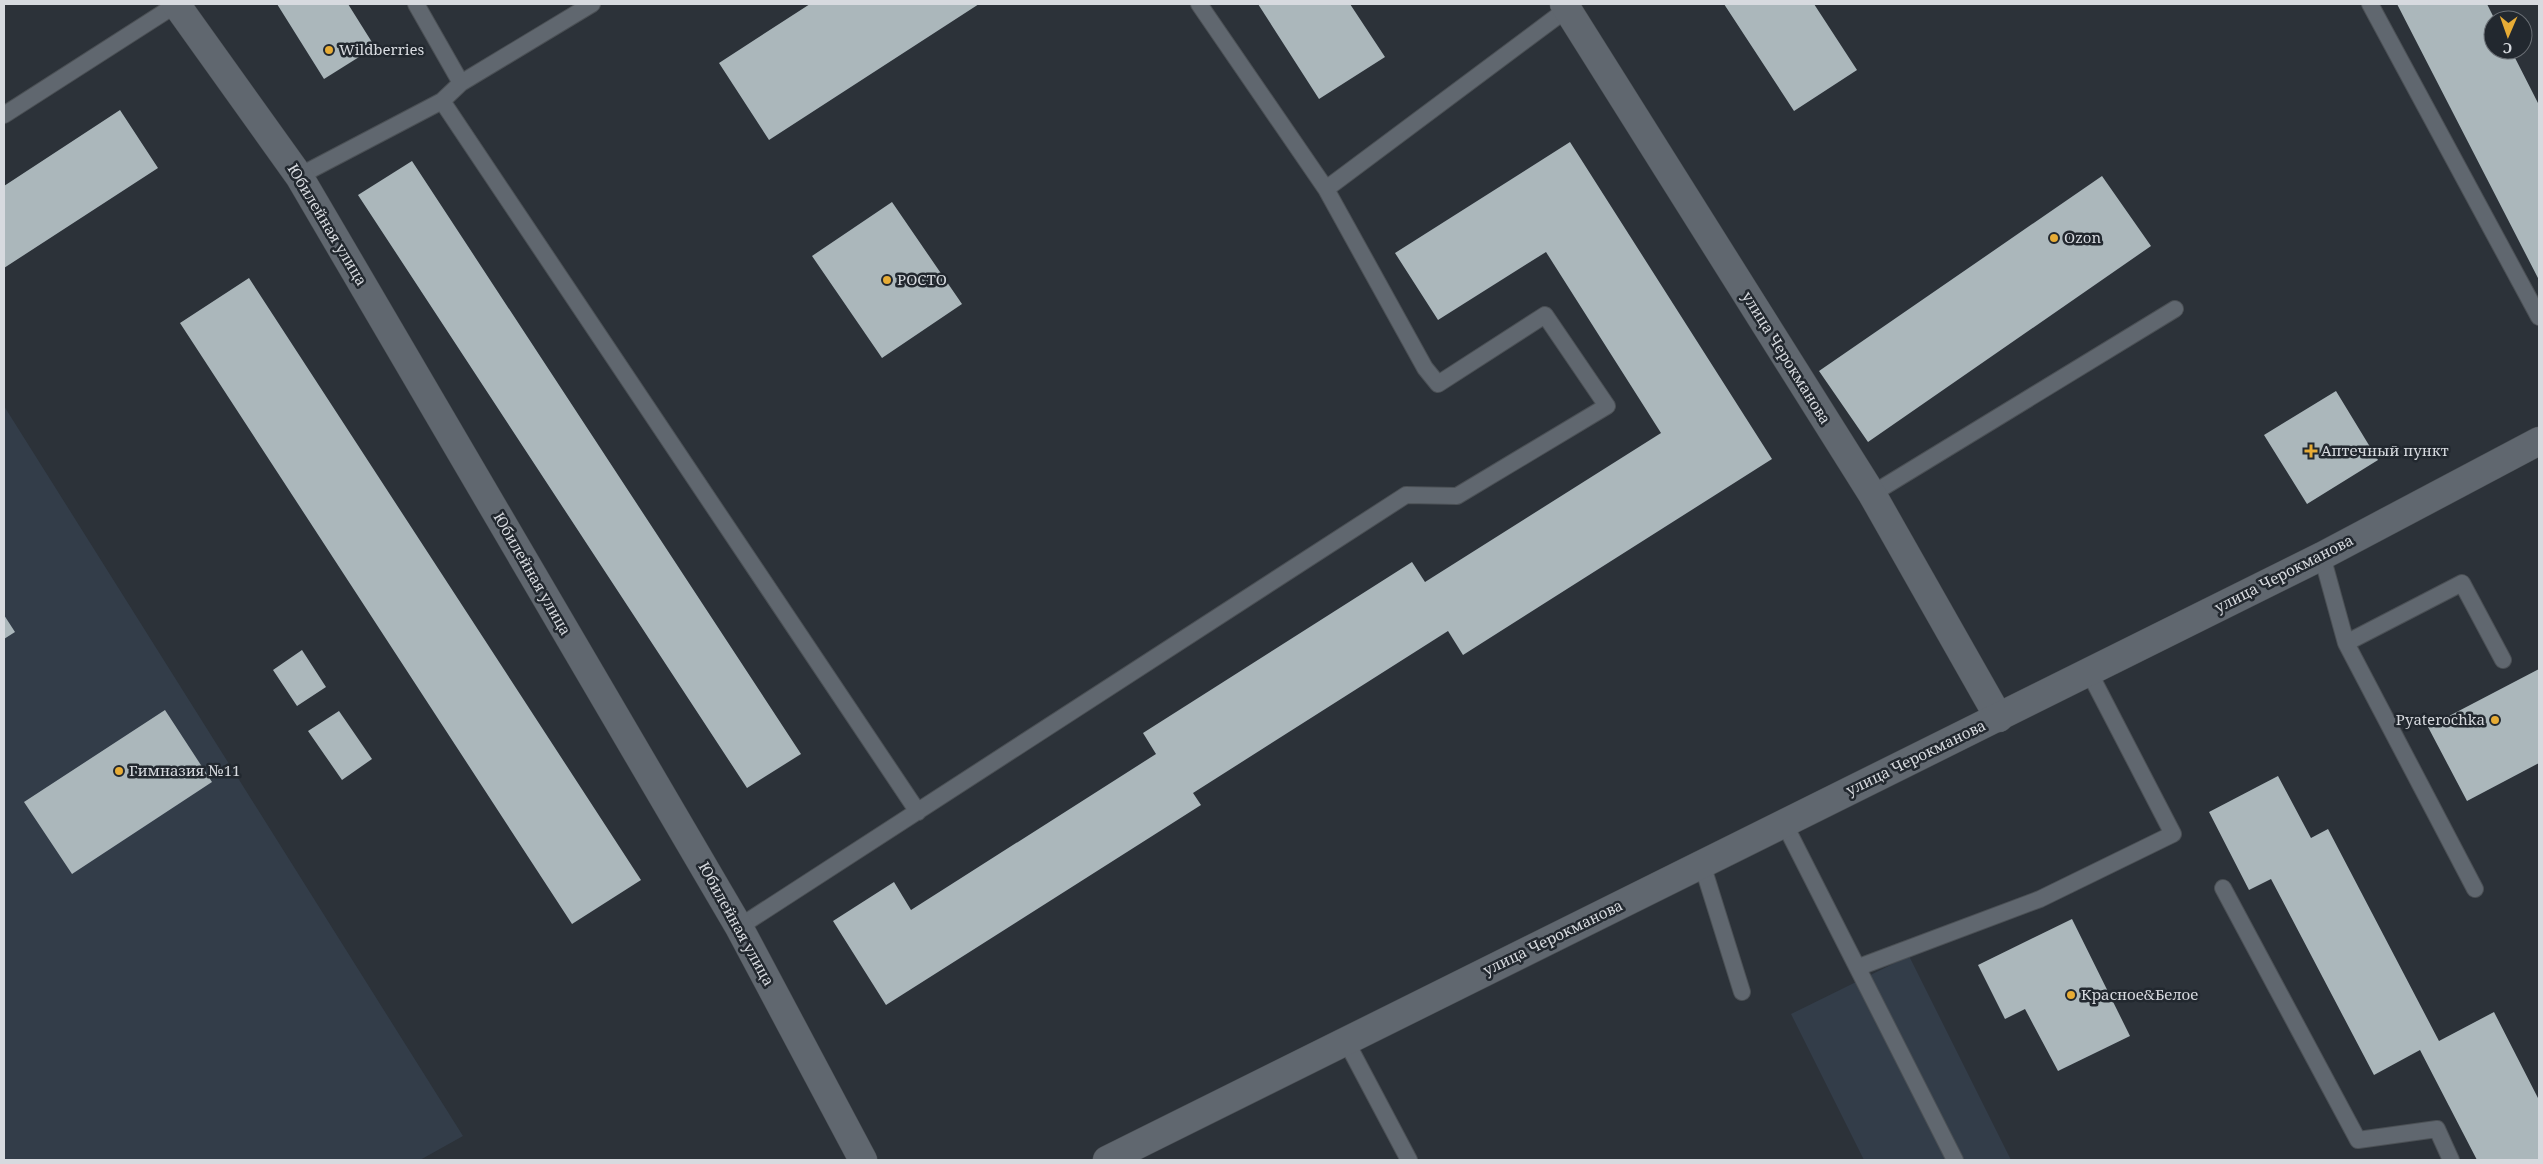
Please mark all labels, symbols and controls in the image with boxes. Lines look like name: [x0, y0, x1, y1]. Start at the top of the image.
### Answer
north arrow: [2483, 10, 2533, 60]
place label: Wildberries: [339, 39, 425, 59]
text: С: [2503, 39, 2512, 58]
marker: Wildberries: [323, 44, 335, 56]
street label: Юбилейная улица: [284, 160, 372, 289]
place label: Ozon: [2064, 227, 2101, 247]
marker: Ozon: [2048, 232, 2060, 244]
place label: РОСТО: [897, 269, 947, 289]
marker: РОСТО: [881, 274, 893, 286]
street label: улица Черокманова: [1738, 287, 1836, 428]
place label: Аптечный пункт: [2321, 440, 2449, 460]
marker: Аптечный пункт: [2305, 445, 2317, 457]
street label: Юбилейная улица: [489, 508, 576, 639]
street label: улица Черокманова: [2211, 529, 2356, 617]
place label: Pyaterochka: [2396, 709, 2485, 729]
marker: Pyaterochka: [2489, 714, 2501, 726]
street label: улица Черокманова: [1842, 715, 1989, 800]
place label: Гимназия №11: [129, 760, 240, 780]
marker: Гимназия №11: [113, 765, 125, 777]
street label: Юбилейная улица: [694, 858, 779, 989]
street label: улица Черокманова: [1479, 895, 1626, 980]
place label: Красное&Белое: [2081, 984, 2198, 1004]
marker: Красное&Белое: [2065, 989, 2077, 1001]

